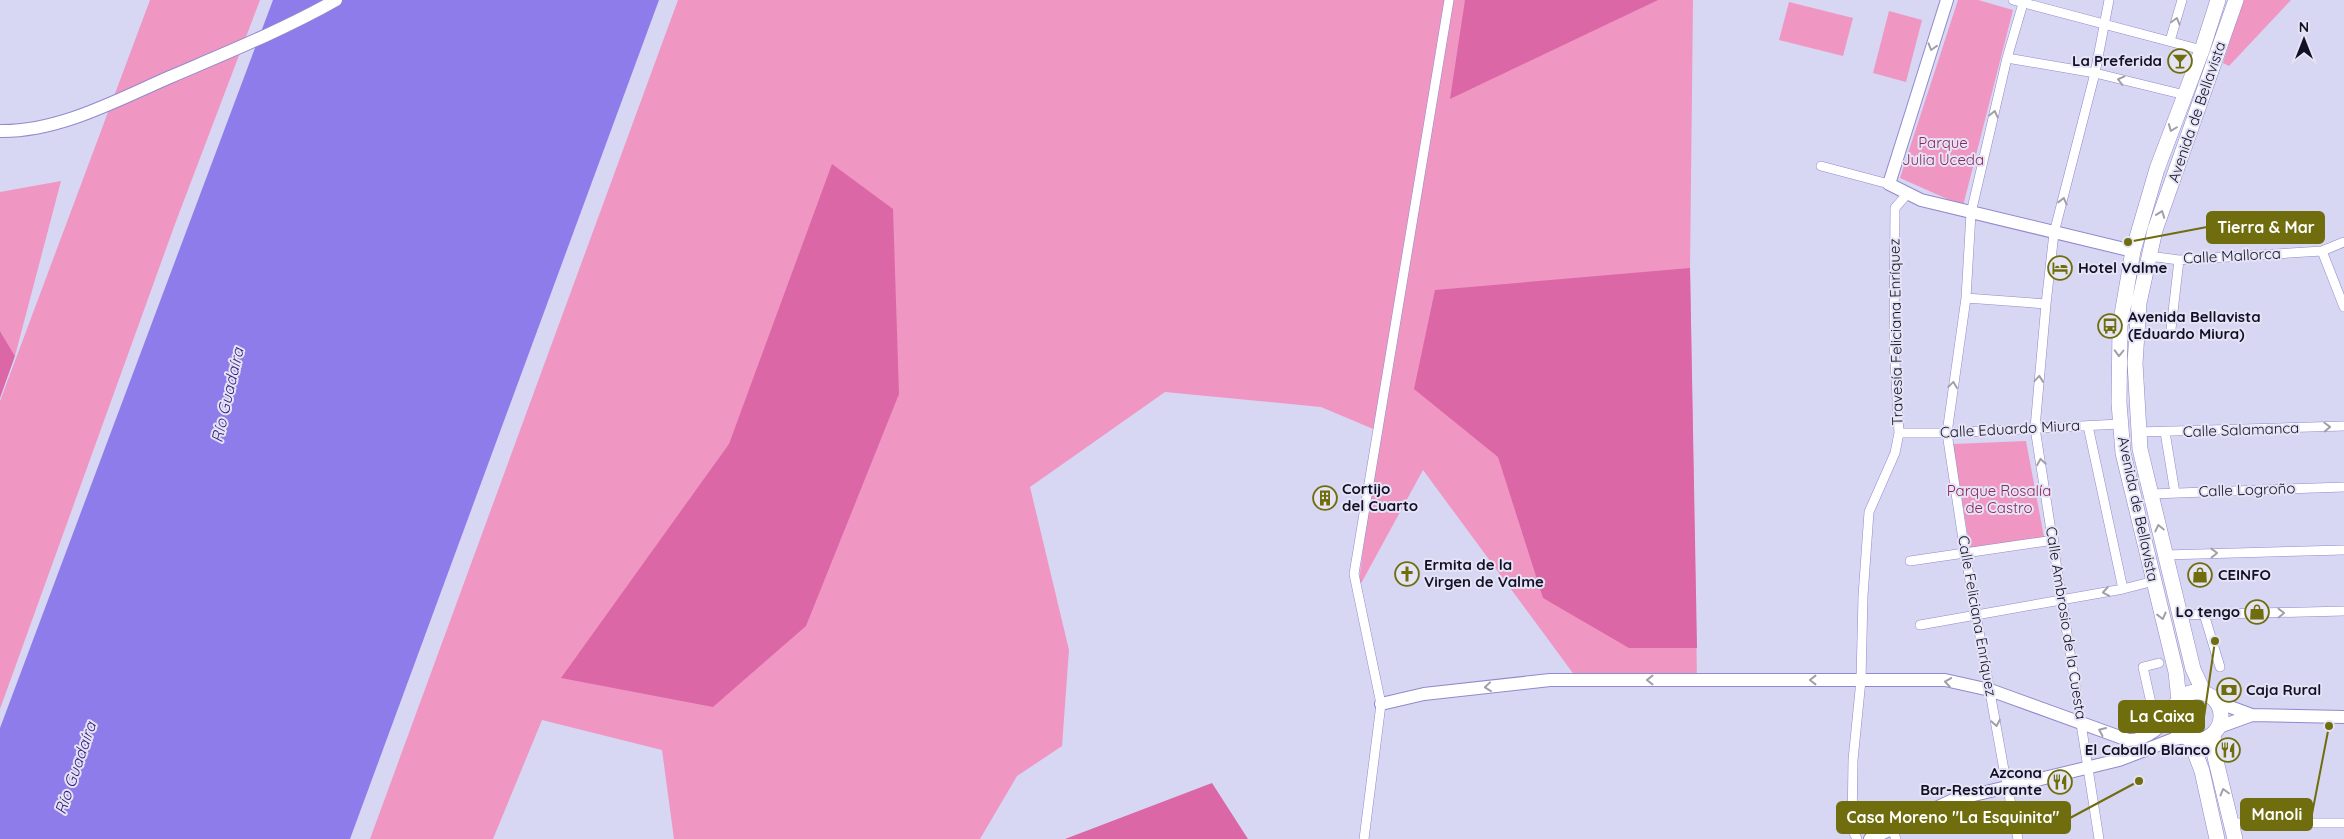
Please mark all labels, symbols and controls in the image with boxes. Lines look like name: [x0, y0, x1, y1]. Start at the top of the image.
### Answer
north arrow: [2279, 15, 2329, 65]
one-way arrow: [2170, 17, 2180, 25]
text: N: [2299, 18, 2309, 36]
street label: Avenida de Bellavista: [2163, 39, 2230, 185]
one-way arrow: [1928, 42, 1938, 50]
bar icon: La Preferida: [2167, 48, 2193, 74]
place label: La Preferida: [2072, 51, 2162, 70]
one-way arrow: [2116, 75, 2125, 86]
one-way arrow: [1988, 110, 1999, 119]
one-way arrow: [2168, 123, 2179, 132]
park label: Parque Julia Uceda: [1902, 133, 1984, 169]
one-way arrow: [2057, 198, 2067, 206]
one-way arrow: [2155, 210, 2165, 219]
callout: Tierra & Mar: [2207, 212, 2324, 243]
text: Tierra & Mar: [2217, 217, 2315, 237]
street label: Travesía Feliciana Enríquez: [1884, 238, 1907, 426]
street label: Calle Mallorca: [2183, 243, 2281, 268]
hotel icon: Hotel Valme: [2047, 255, 2073, 281]
place label: Hotel Valme: [2078, 258, 2168, 277]
place label: Avenida Bellavista (Eduardo Miura): [2128, 307, 2261, 343]
bus stop icon: Avenida Bellavista (Eduardo Miura): [2097, 313, 2123, 339]
water label: Río Guadaíra: [206, 344, 248, 444]
one-way arrow: [2113, 349, 2124, 357]
one-way arrow: [2033, 375, 2044, 383]
one-way arrow: [1948, 381, 1958, 389]
street label: Calle Eduardo Miura: [1940, 415, 2080, 442]
street label: Calle Salamanca: [2182, 418, 2300, 441]
one-way arrow: [2324, 422, 2331, 432]
street label: Avenida de Bellavista: [2114, 435, 2163, 583]
one-way arrow: [2036, 458, 2046, 467]
street label: Calle Logroño: [2198, 478, 2296, 501]
place label: Cortijo del Cuarto: [1342, 479, 1418, 515]
park label: Parque Rosalía de Castro: [1947, 481, 2051, 517]
building icon: Cortijo del Cuarto: [1312, 485, 1338, 511]
one-way arrow: [2154, 524, 2165, 533]
street label: Calle Ambrosio de la Cuesta: [2042, 525, 2091, 721]
street label: Calle Feliciana Enríquez: [1954, 534, 2001, 698]
one-way arrow: [2210, 548, 2218, 558]
place label: Ermita de la Virgen de Valme: [1424, 555, 1544, 591]
church icon: Ermita de la Virgen de Valme: [1394, 561, 1420, 587]
shop icon: CEINFO: [2187, 562, 2213, 588]
place label: CEINFO: [2218, 565, 2271, 584]
one-way arrow: [2102, 587, 2111, 597]
shop icon: Lo tengo: [2244, 599, 2270, 625]
place label: Lo tengo: [2176, 602, 2240, 621]
one-way arrow: [2277, 607, 2285, 618]
one-way arrow: [2156, 611, 2167, 620]
one-way arrow: [1646, 675, 1654, 685]
one-way arrow: [1808, 675, 1816, 685]
one-way arrow: [1944, 677, 1952, 687]
bank icon: Caja Rural: [2216, 677, 2242, 703]
place label: Caja Rural: [2246, 680, 2321, 699]
one-way arrow: [1484, 681, 1492, 692]
callout: La Caixa: [2119, 701, 2204, 732]
text: La Caixa: [2129, 706, 2195, 726]
water label: Río Guadaíra: [50, 718, 101, 817]
one-way arrow: [1990, 718, 2000, 727]
one-way arrow: [2098, 727, 2107, 738]
restaurant icon: El Caballo Blanco: [2215, 737, 2241, 763]
place label: El Caballo Blanco: [2085, 740, 2210, 759]
place label: Azcona Bar-Restaurante: [1920, 763, 2042, 799]
restaurant icon: Azcona Bar-Restaurante: [2047, 769, 2073, 795]
one-way arrow: [2219, 788, 2229, 796]
callout: Manoli: [2241, 799, 2312, 830]
callout: Casa Moreno "La Esquinita": [1837, 802, 2070, 833]
text: Manoli: [2252, 804, 2302, 824]
text: Casa Moreno "La Esquinita": [1847, 807, 2060, 827]

